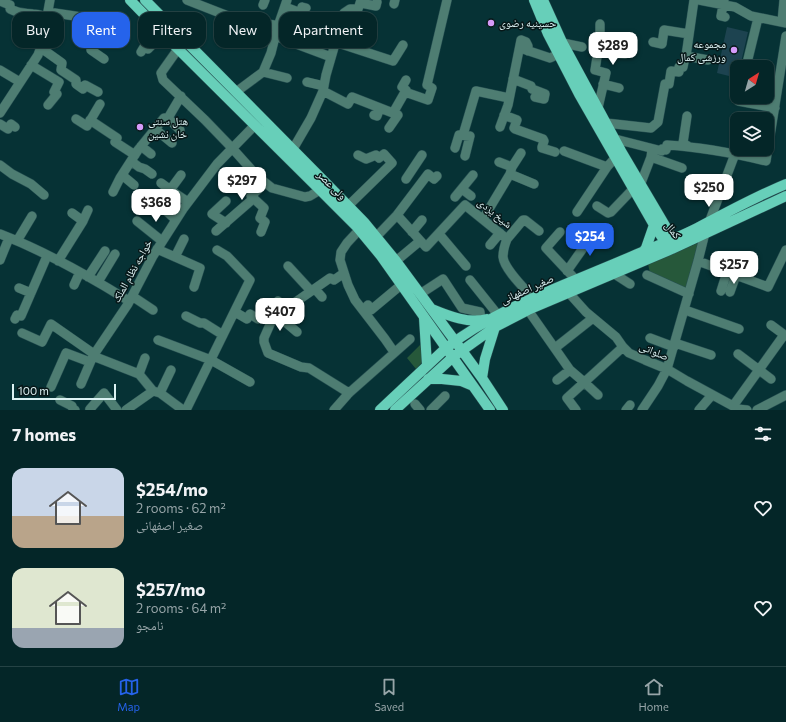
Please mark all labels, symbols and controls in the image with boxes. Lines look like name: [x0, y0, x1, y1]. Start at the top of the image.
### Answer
chip: Buy: [12, 12, 64, 48]
chip: Rent: [72, 12, 130, 48]
chip: Filters: [138, 12, 206, 48]
chip: New: [214, 12, 271, 48]
chip: Apartment: [279, 12, 377, 48]
place label: حسینیه رضوی: [499, 16, 556, 30]
marker: حسینیه رضوی: [486, 18, 496, 28]
pin: $289: [589, 32, 637, 66]
text: $289: [598, 37, 628, 53]
place label: مجموعه ورزشی کمال: [677, 37, 726, 64]
marker: مجموعه ورزشی کمال: [729, 45, 739, 55]
north arrow: [730, 60, 774, 104]
map controls: [730, 60, 774, 156]
button: layers: [730, 112, 774, 156]
place label: هتل سنتی خان نشین: [148, 114, 189, 141]
marker: هتل سنتی خان نشین: [135, 122, 145, 132]
pin: $297: [218, 167, 266, 201]
street label: ولی عصر: [314, 167, 350, 203]
text: $297: [227, 172, 257, 188]
pin: $250: [685, 174, 733, 208]
text: $250: [693, 179, 725, 195]
pin: $368: [132, 189, 180, 223]
text: $368: [140, 194, 172, 210]
street label: شیخ یزدی: [475, 195, 515, 231]
street label: کمال: [662, 218, 684, 242]
pin: $254: [566, 223, 614, 257]
text: $254: [575, 228, 605, 244]
street label: خواجه نظام الملک: [109, 237, 155, 305]
pin: $257: [710, 251, 758, 285]
text: $257: [719, 256, 749, 272]
street label: صغیر اصفهانی: [498, 271, 556, 307]
pin: $407: [256, 298, 304, 332]
text: $407: [264, 303, 296, 319]
street label: صلواتی: [637, 339, 671, 363]
scale bar: [12, 382, 116, 401]
text: 100 m: [18, 384, 49, 397]
icon: filters: [752, 423, 774, 445]
text: 7 homes: [12, 424, 76, 445]
text: $254/mo: [136, 479, 208, 500]
icon: home: [44, 484, 92, 532]
icon: heart: [752, 497, 774, 519]
text: 2 rooms · 62 m²: [136, 500, 226, 516]
text: صغیر اصفهانی: [136, 517, 203, 533]
text: $257/mo: [136, 579, 206, 600]
icon: home: [44, 584, 92, 632]
icon: heart: [752, 597, 774, 619]
text: 2 rooms · 64 m²: [136, 600, 226, 616]
text: نامجو: [136, 617, 164, 633]
tab: Map: [117, 676, 140, 713]
tab: Saved: [374, 676, 404, 713]
tab: Home: [639, 676, 669, 713]

